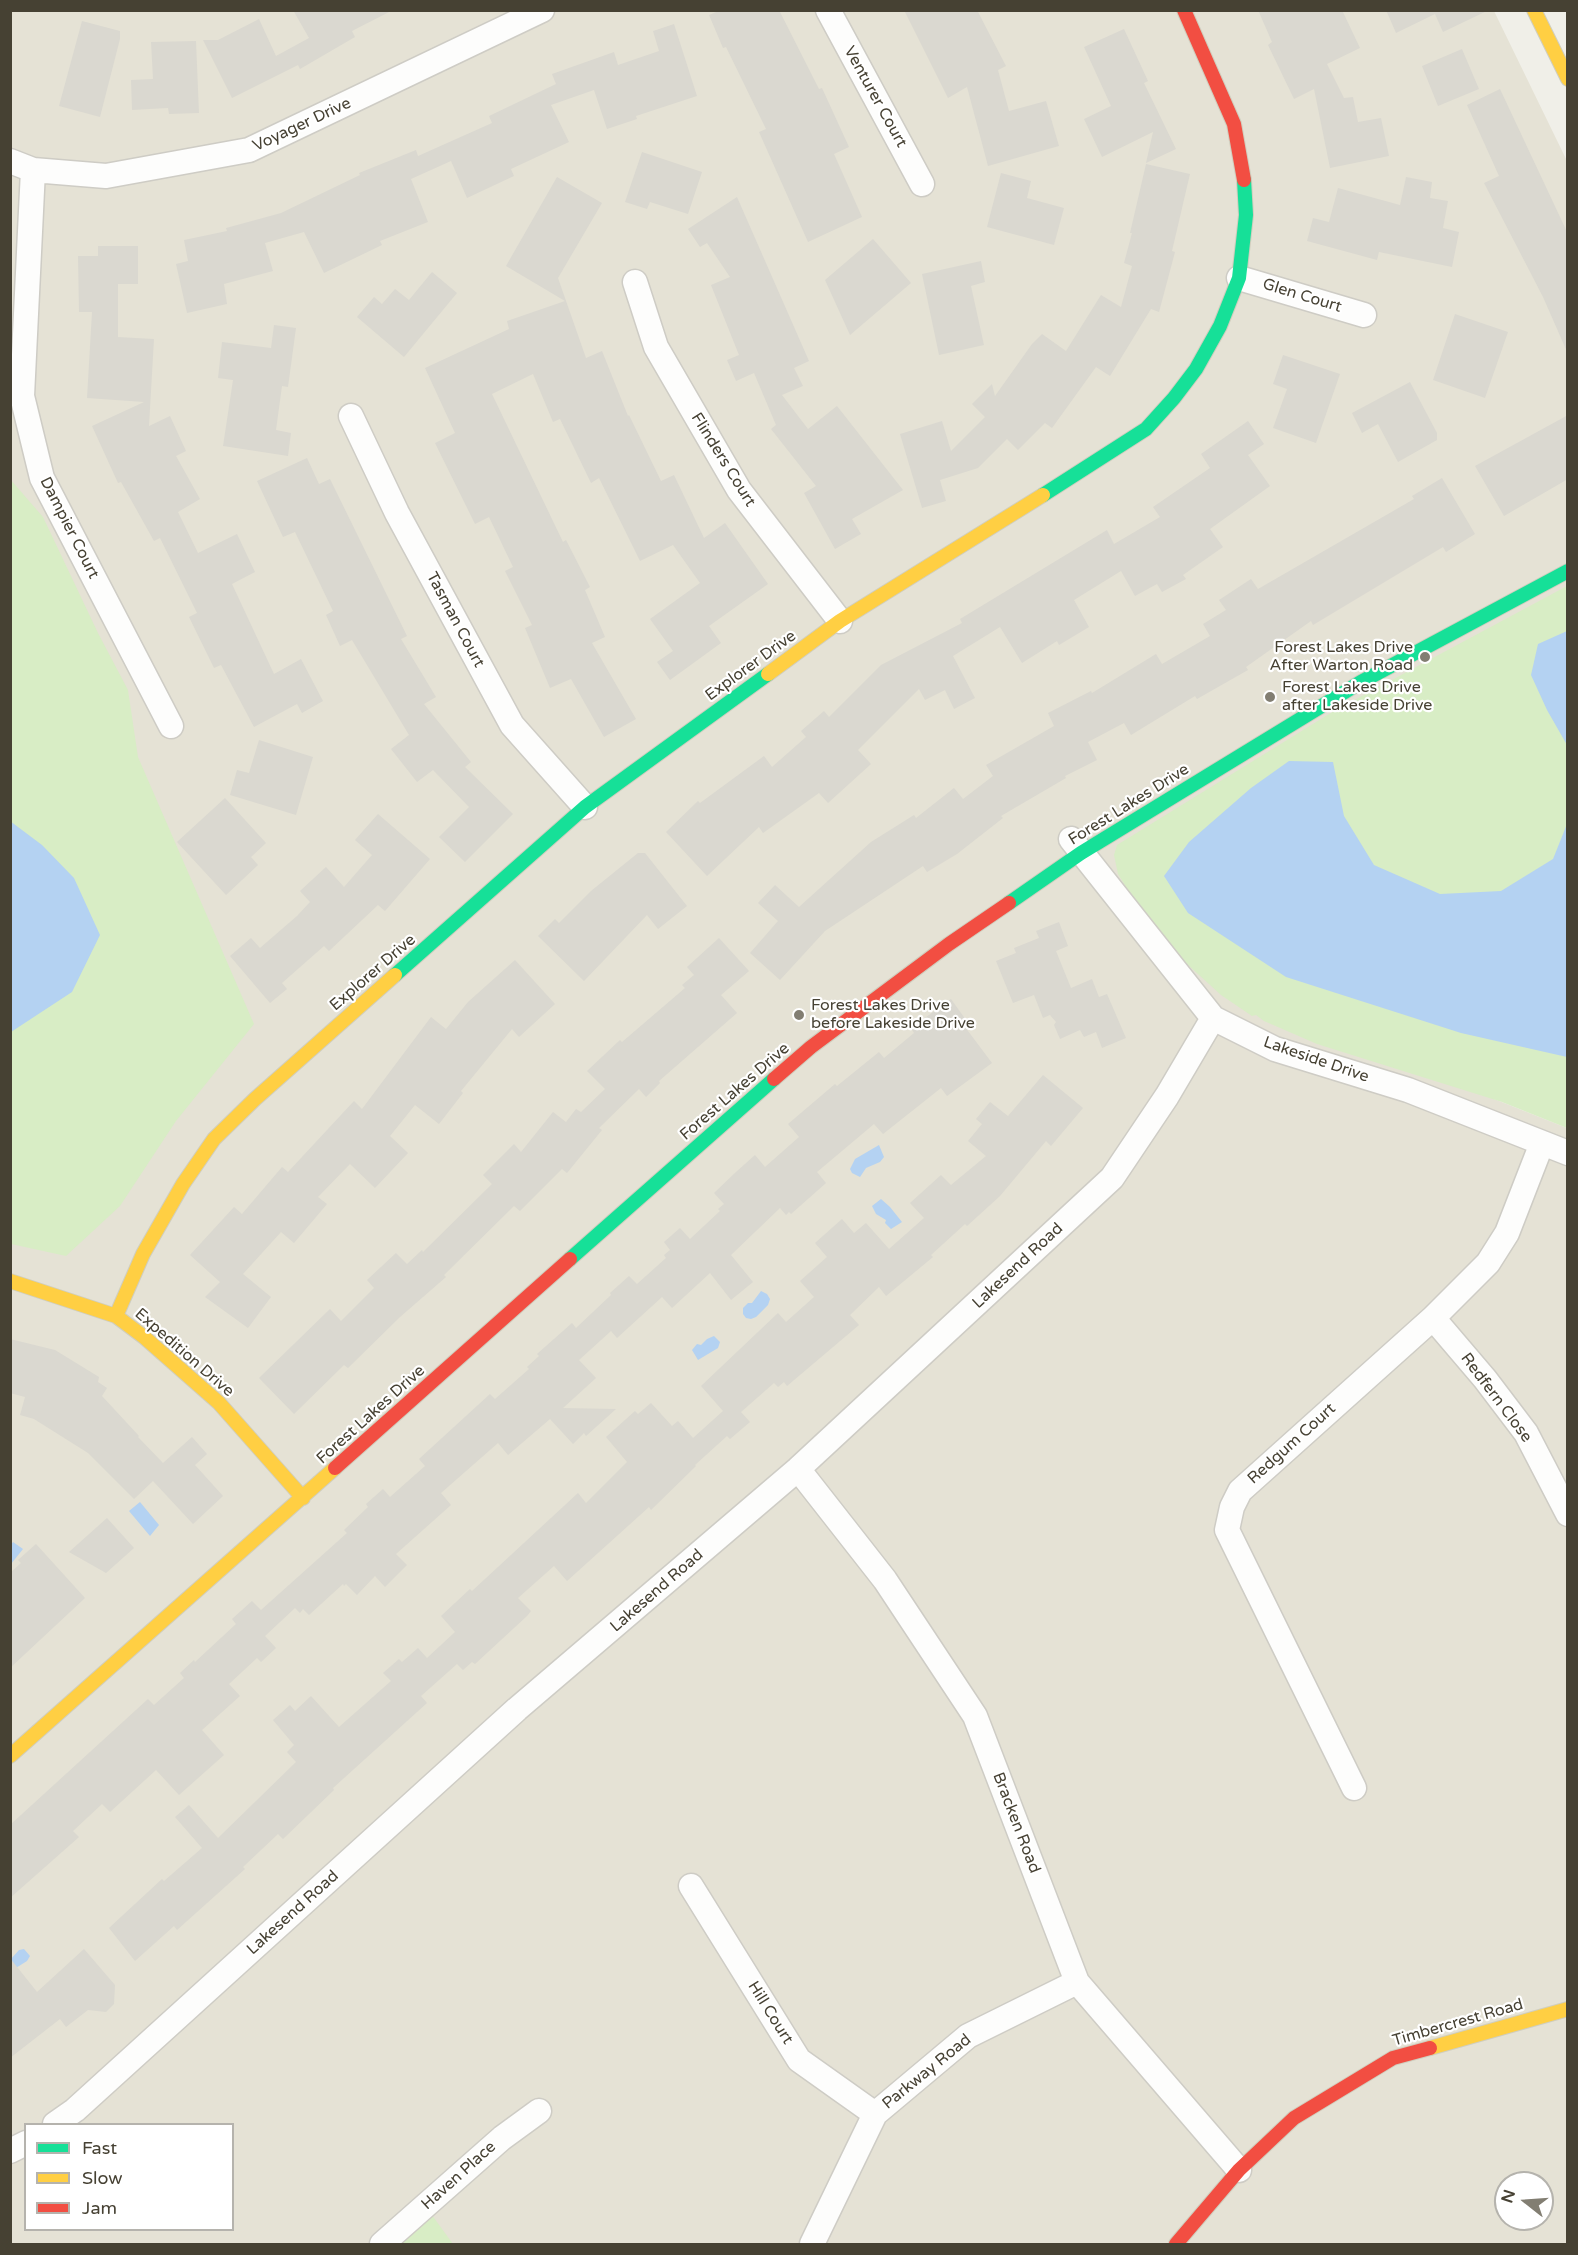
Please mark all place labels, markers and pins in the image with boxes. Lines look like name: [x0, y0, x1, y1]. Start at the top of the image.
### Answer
place label: Forest Lakes Drive After Warton Road: [1270, 638, 1413, 676]
marker: Forest Lakes Drive After Warton Road: [1418, 650, 1432, 664]
place label: Forest Lakes Drive after Lakeside Drive: [1282, 678, 1432, 716]
marker: Forest Lakes Drive after Lakeside Drive: [1263, 690, 1277, 704]
place label: Forest Lakes Drive before Lakeside Drive: [811, 996, 975, 1034]
marker: Forest Lakes Drive before Lakeside Drive: [792, 1008, 806, 1022]

